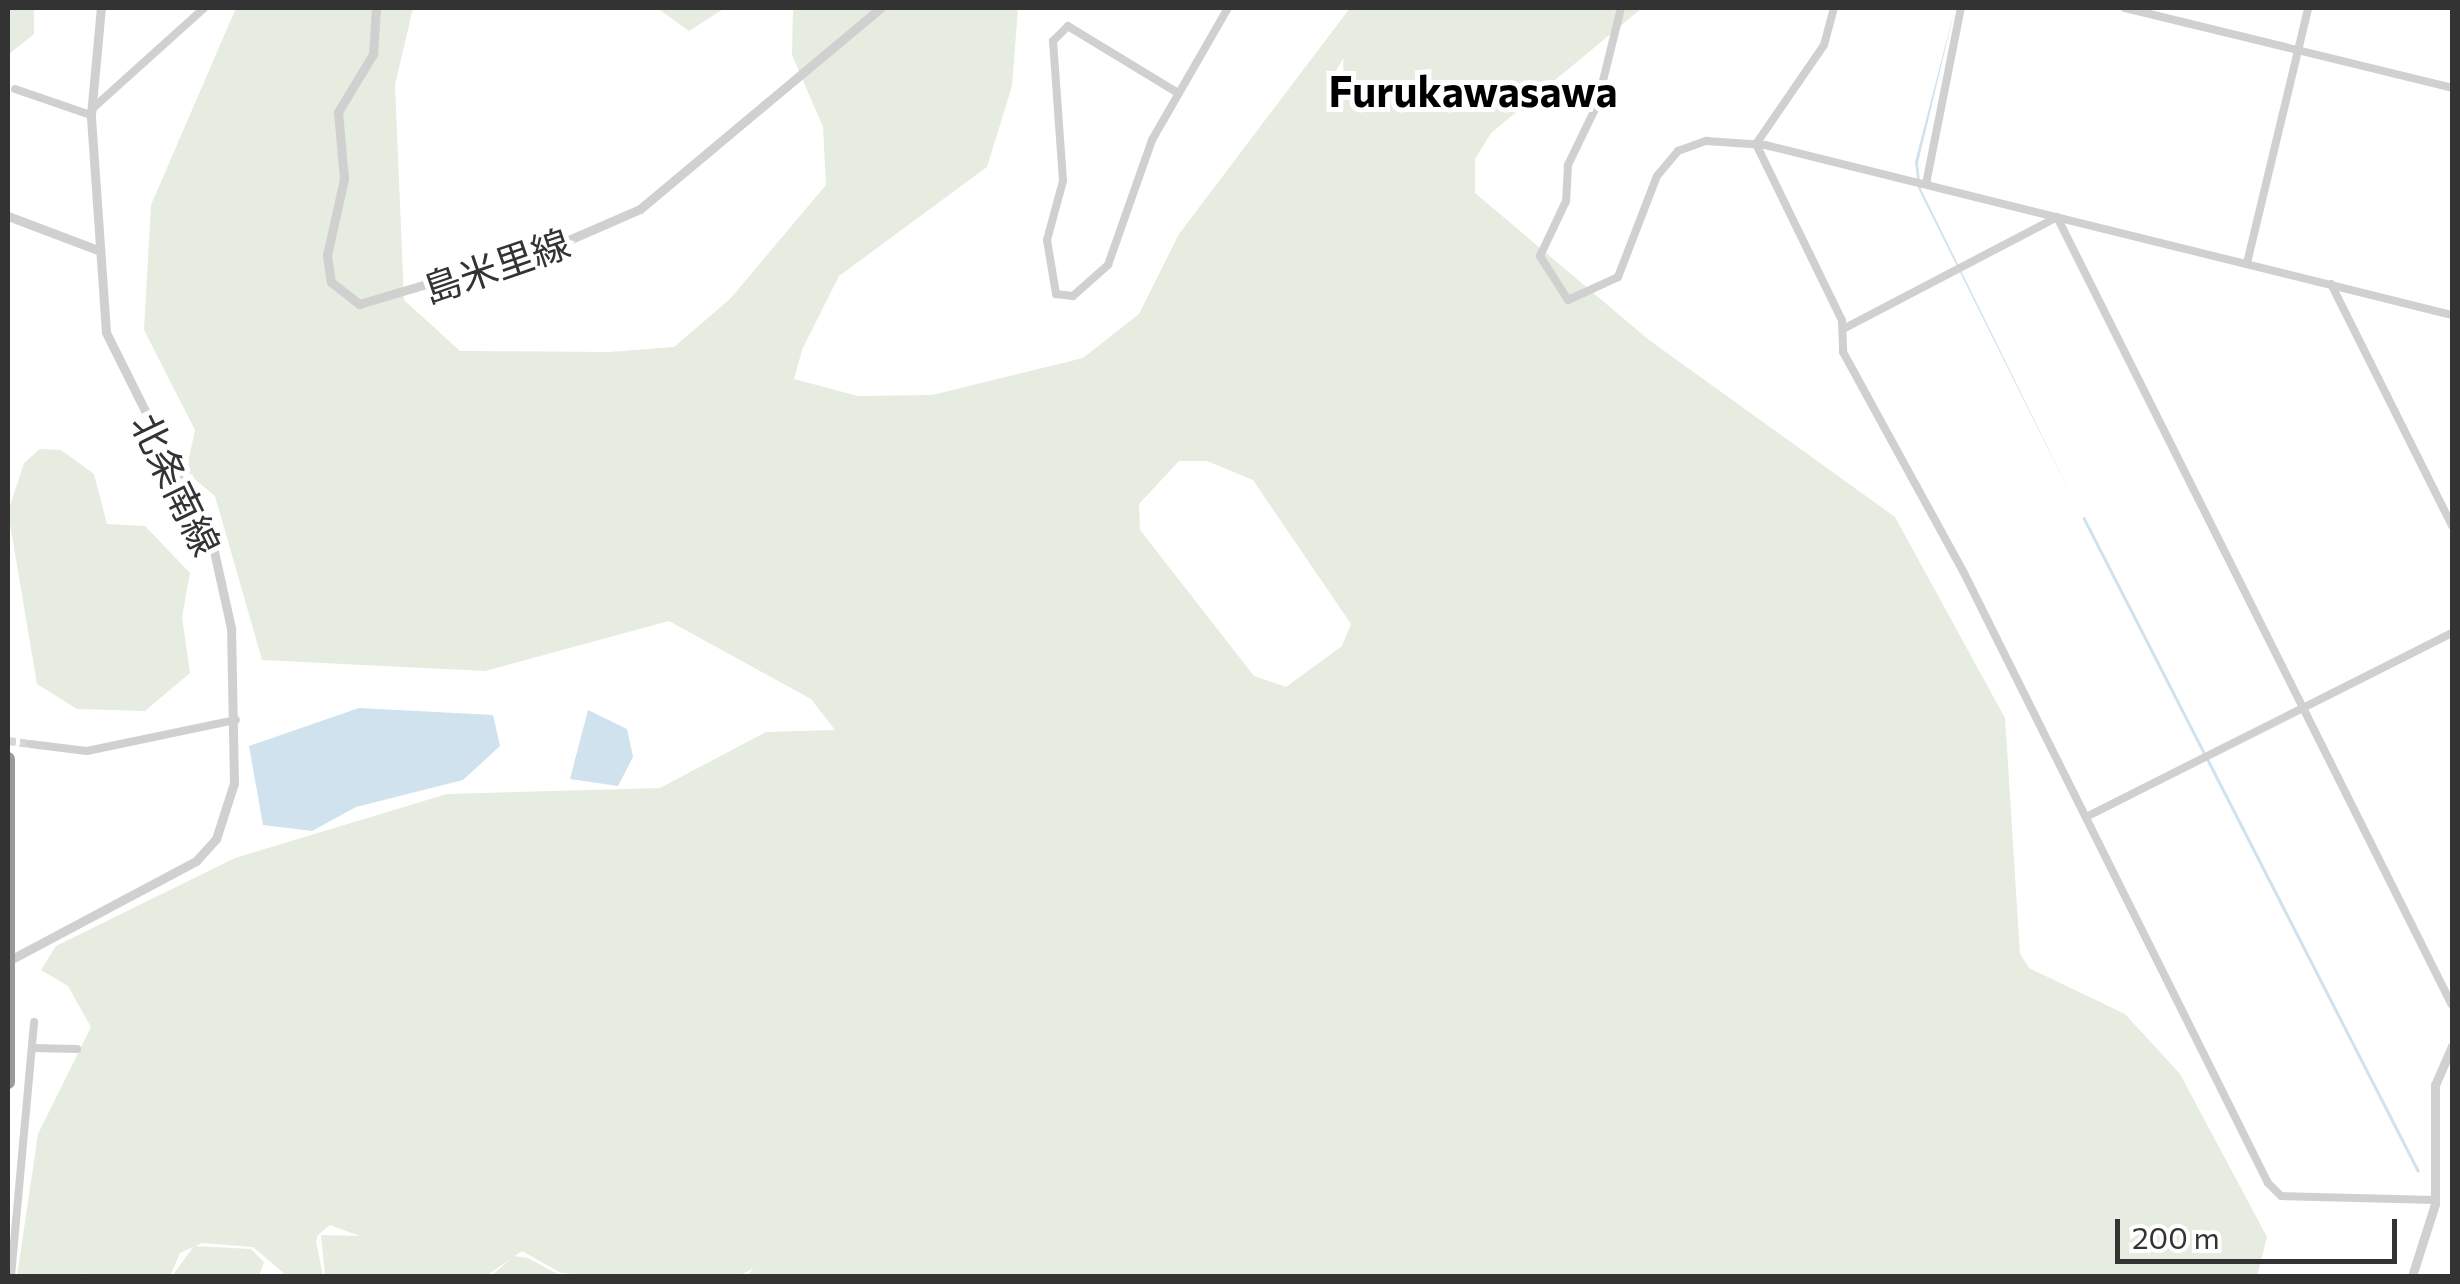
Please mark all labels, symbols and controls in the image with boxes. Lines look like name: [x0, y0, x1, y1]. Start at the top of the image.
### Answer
district label: Furukawasawa: [1328, 65, 1618, 115]
street label: 島米里線: [417, 219, 575, 311]
street label: 北条南線: [123, 406, 231, 562]
scale bar: [2120, 1199, 2402, 1261]
text: 200 m: [2132, 1218, 2220, 1255]

